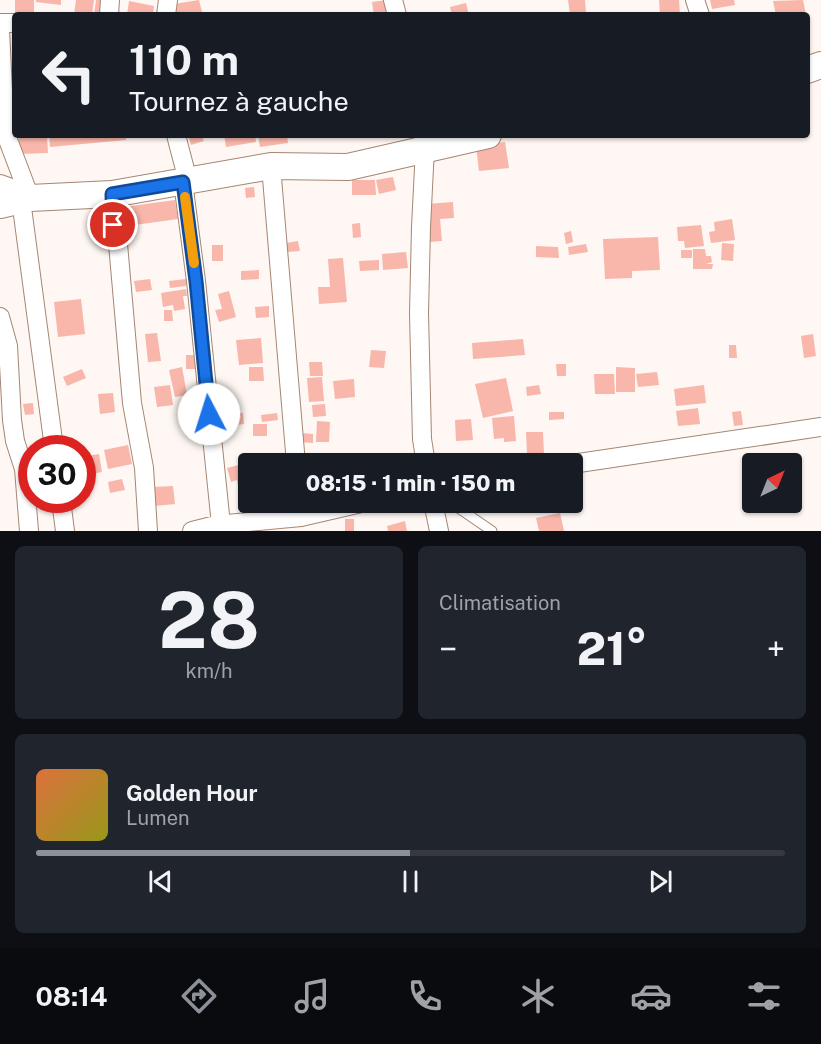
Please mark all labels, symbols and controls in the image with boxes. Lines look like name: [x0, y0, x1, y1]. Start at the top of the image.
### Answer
text: 110 m: [129, 35, 239, 84]
icon: left: [30, 36, 108, 114]
text: Tournez à gauche: [129, 85, 349, 117]
pin: [87, 199, 138, 250]
icon: arrive: [96, 208, 129, 241]
position arrow: [177, 382, 241, 446]
speed limit sign: 30: [18, 435, 96, 513]
north arrow: [742, 453, 802, 513]
map controls: [742, 453, 802, 513]
text: 08:15 · 1 min · 150 m: [306, 470, 515, 496]
text: 28: [158, 574, 260, 666]
text: Climatisation: [439, 591, 561, 615]
text: 21°: [577, 622, 647, 675]
text: −: [439, 630, 457, 668]
text: +: [767, 630, 785, 668]
text: km/h: [185, 659, 233, 683]
text: Golden Hour: [126, 780, 257, 806]
text: Lumen: [126, 806, 190, 830]
icon: previous: [144, 865, 177, 898]
icon: pause: [394, 865, 427, 898]
icon: next: [644, 865, 677, 898]
icon: directions: [178, 975, 220, 1017]
icon: music: [291, 975, 333, 1017]
icon: phone: [404, 975, 446, 1017]
icon: climate: [517, 975, 559, 1017]
icon: car: [630, 975, 672, 1017]
icon: filters: [743, 975, 785, 1017]
text: 08:14: [36, 980, 107, 1012]

